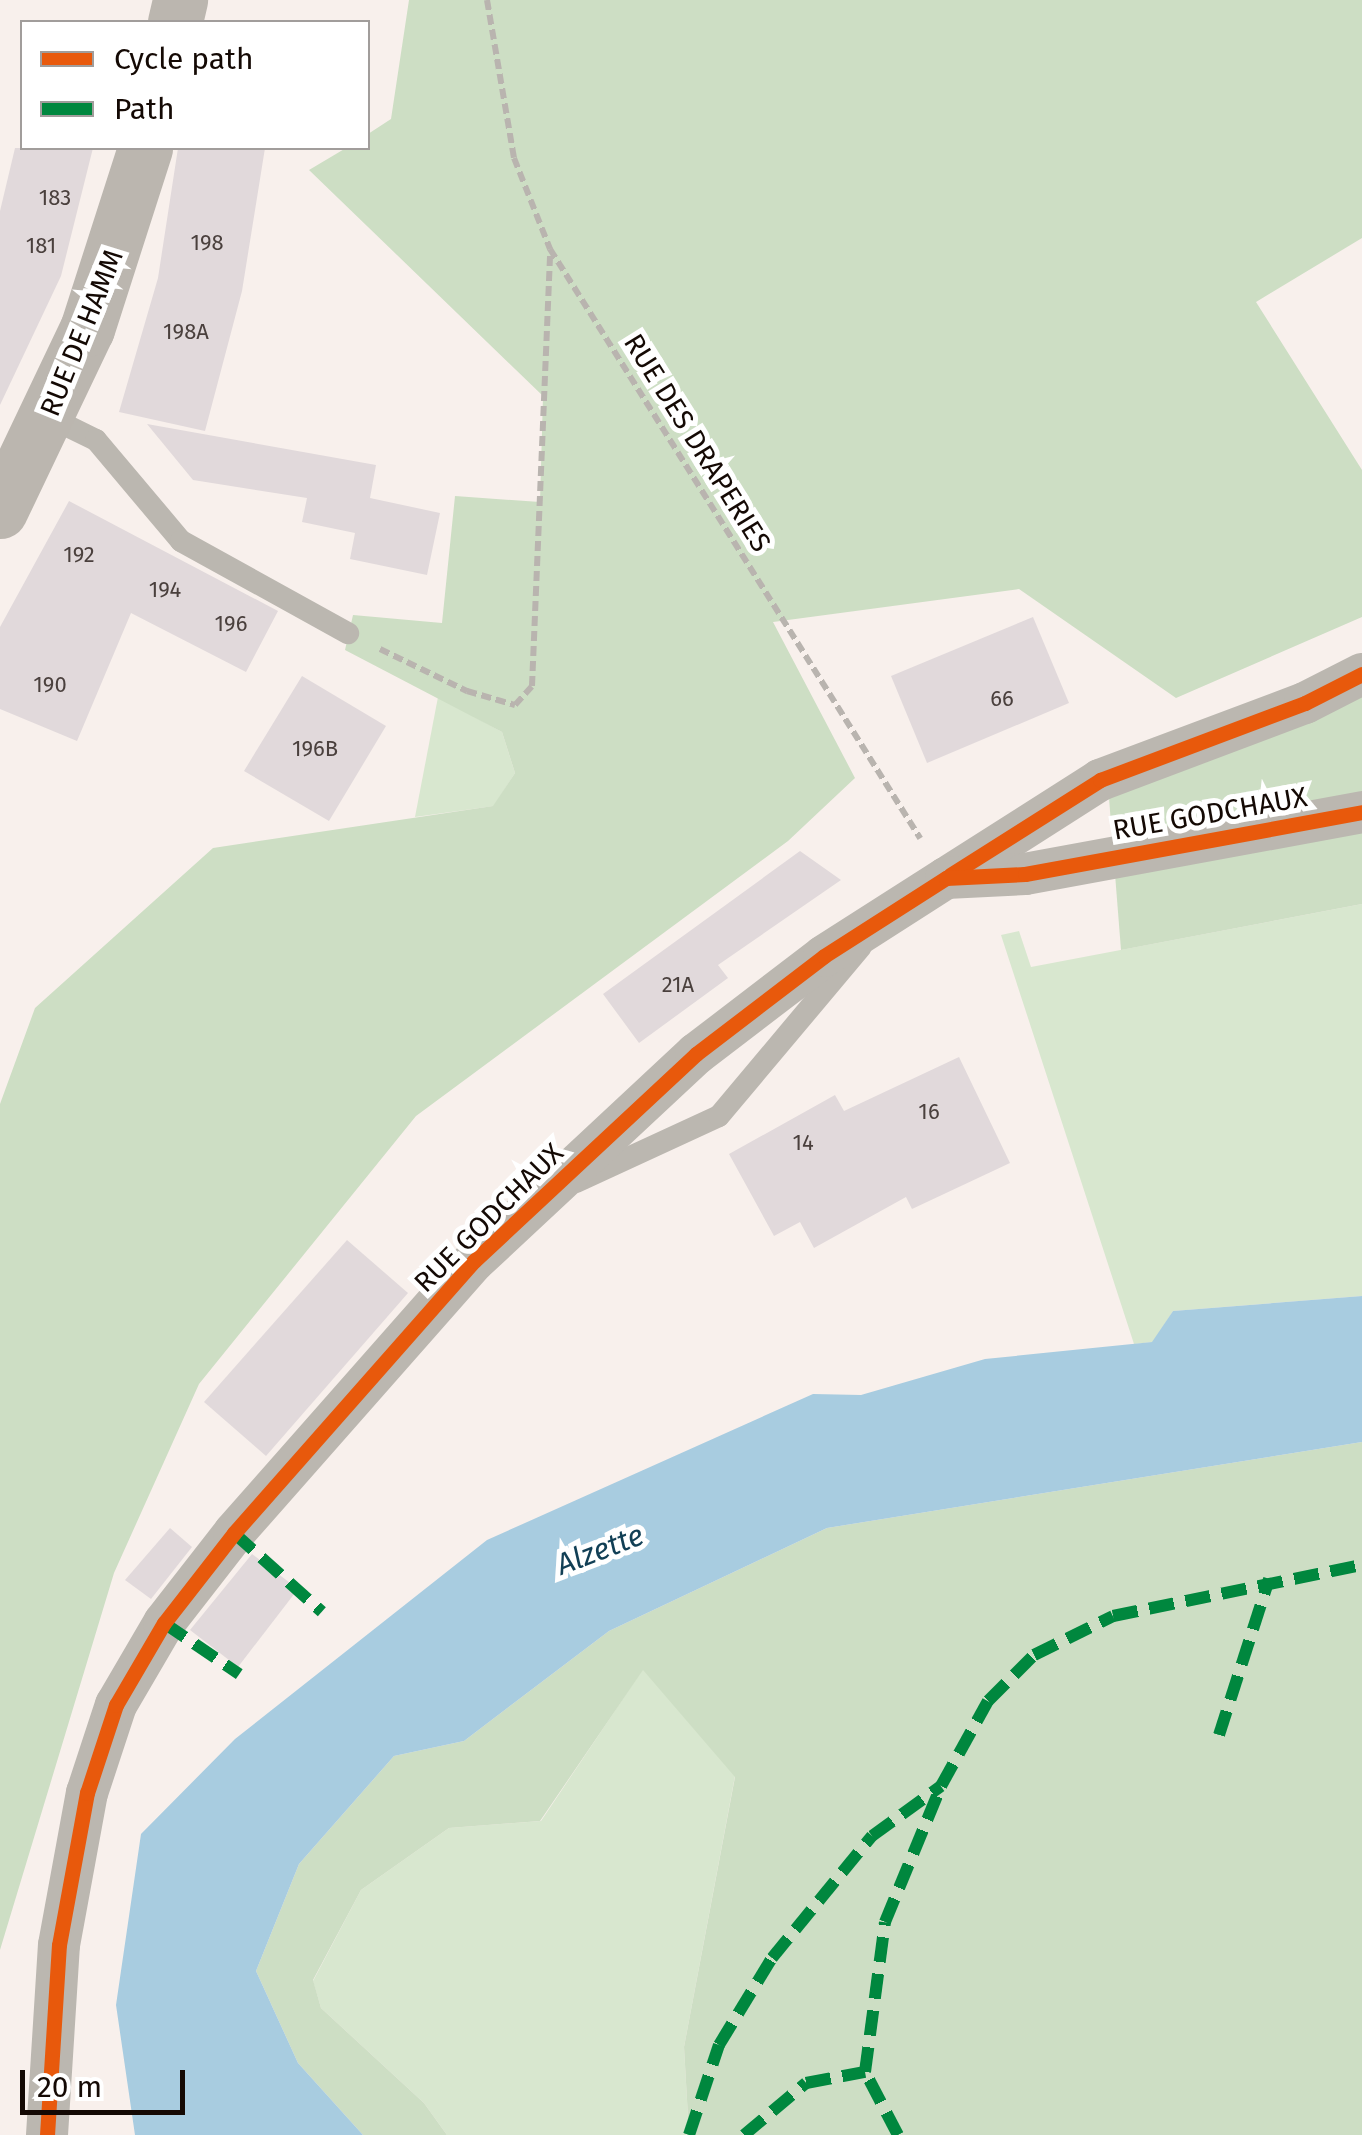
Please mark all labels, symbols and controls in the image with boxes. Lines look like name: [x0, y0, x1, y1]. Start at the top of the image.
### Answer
legend: [20, 20, 370, 150]
text: Cycle path: [114, 41, 253, 77]
text: Path: [114, 91, 175, 127]
house number: 183: [39, 185, 71, 211]
house number: 198: [190, 230, 224, 256]
house number: 181: [26, 233, 56, 259]
street label: RUE DE HAMM: [33, 245, 131, 421]
house number: 198A: [163, 319, 209, 345]
street label: RUE DES DRAPERIES: [616, 328, 778, 558]
house number: 192: [63, 542, 95, 568]
house number: 194: [149, 577, 181, 603]
house number: 196: [215, 611, 247, 637]
house number: 190: [33, 672, 67, 698]
house number: 66: [990, 686, 1014, 712]
house number: 196B: [292, 736, 338, 762]
street label: RUE GODCHAUX: [1110, 780, 1310, 848]
house number: 21A: [662, 972, 694, 998]
house number: 16: [918, 1099, 940, 1125]
house number: 14: [792, 1130, 814, 1156]
street label: RUE GODCHAUX: [408, 1137, 570, 1299]
water label: Alzette: [551, 1517, 649, 1583]
scale bar: [25, 2050, 190, 2112]
text: 20 m: [37, 2069, 102, 2105]

